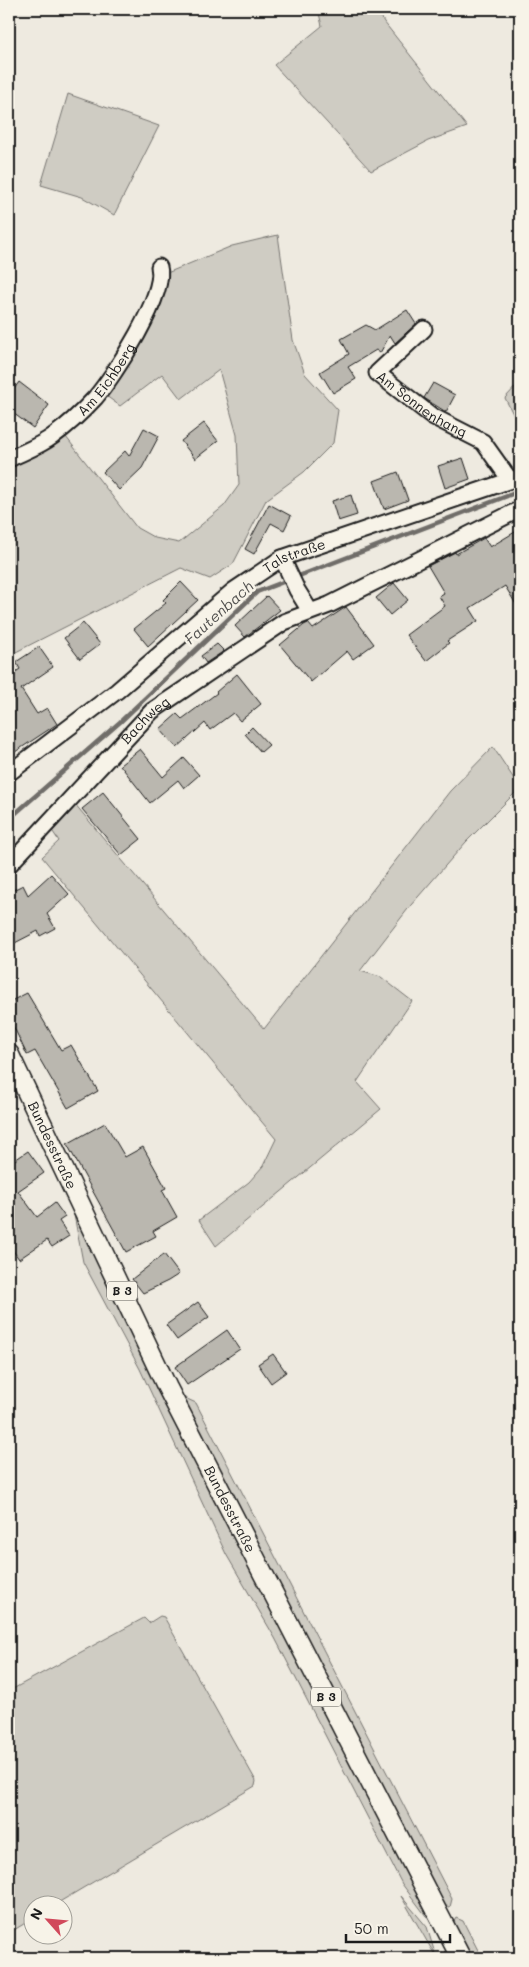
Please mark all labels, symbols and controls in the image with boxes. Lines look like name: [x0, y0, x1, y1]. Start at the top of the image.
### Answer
street label: Am Eichberg: [73, 339, 139, 420]
street label: Am Sonnenhang: [373, 366, 470, 441]
street label: Talstraße: [259, 534, 328, 577]
water label: Fautenbach: [180, 576, 257, 649]
street label: Bachweg: [116, 692, 173, 748]
street label: Bundesstraße: [24, 1098, 82, 1192]
road number: B 3: [107, 1282, 137, 1300]
street label: Bundesstraße: [200, 1462, 261, 1555]
road number: B 3: [311, 1688, 341, 1706]
north arrow: [22, 1894, 72, 1944]
text: N: [25, 1905, 47, 1923]
scale bar: [346, 1912, 450, 1944]
text: 50 m: [354, 1918, 389, 1938]

